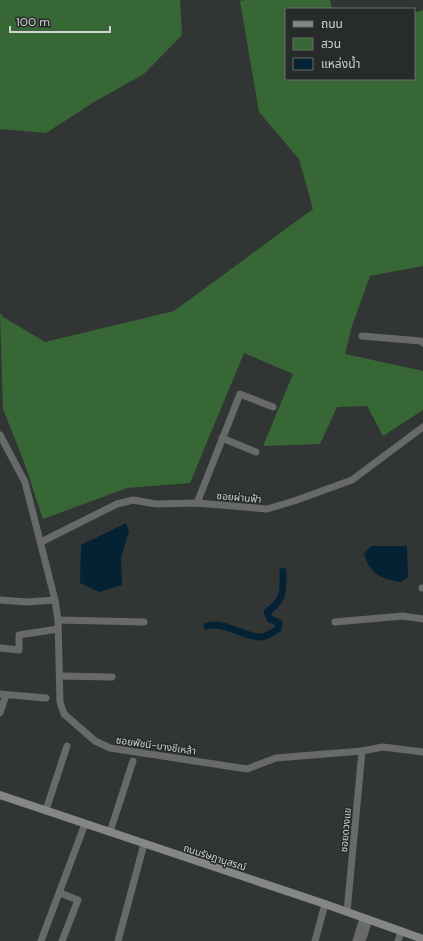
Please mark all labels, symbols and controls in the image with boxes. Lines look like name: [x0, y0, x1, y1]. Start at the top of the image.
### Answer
scale bar: [10, 8, 110, 34]
legend: [285, 8, 415, 80]
text: 100 m: [16, 14, 50, 30]
text: ถนน: [321, 16, 343, 32]
text: สวน: [321, 36, 341, 52]
text: แหล่งน้ำ: [321, 55, 360, 72]
street label: ซอยผ่านฟ้า: [216, 489, 262, 506]
street label: ซอยพัชนี-บางชีเหล้า: [115, 733, 197, 758]
street label: ซอยดวงแข: [337, 807, 354, 853]
street label: ถนนรัษฎานุสรณ์: [182, 841, 248, 874]

